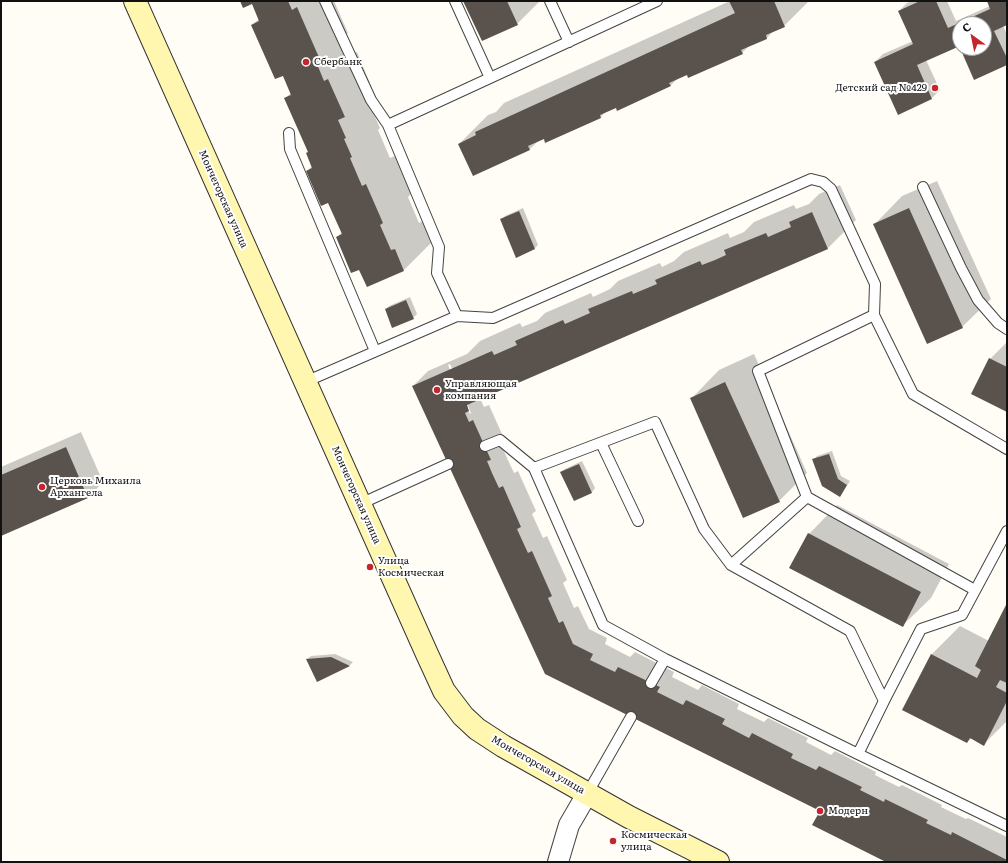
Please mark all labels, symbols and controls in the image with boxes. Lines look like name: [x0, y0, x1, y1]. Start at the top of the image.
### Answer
north arrow: [952, 16, 992, 56]
text: С: [958, 18, 974, 36]
place label: Сбербанк: [314, 56, 362, 68]
marker: Сбербанк: [301, 57, 311, 67]
place label: Детский сад №429: [836, 82, 927, 94]
marker: Детский сад №429: [930, 83, 940, 93]
street label: Мончегорская улица: [196, 148, 250, 250]
place label: Управляющая компания: [445, 378, 517, 402]
marker: Управляющая компания: [432, 385, 442, 395]
street label: Мончегорская улица: [329, 444, 383, 546]
place label: Церковь Михаила Архангела: [50, 475, 141, 498]
marker: Церковь Михаила Архангела: [37, 482, 47, 492]
place label: Улица Космическая: [378, 555, 444, 578]
marker: Улица Космическая: [365, 562, 375, 572]
street label: Мончегорская улица: [489, 733, 587, 797]
place label: Модерн: [828, 805, 868, 817]
marker: Модерн: [815, 806, 825, 816]
place label: Космическая улица: [621, 829, 687, 852]
marker: Космическая улица: [608, 836, 618, 846]

